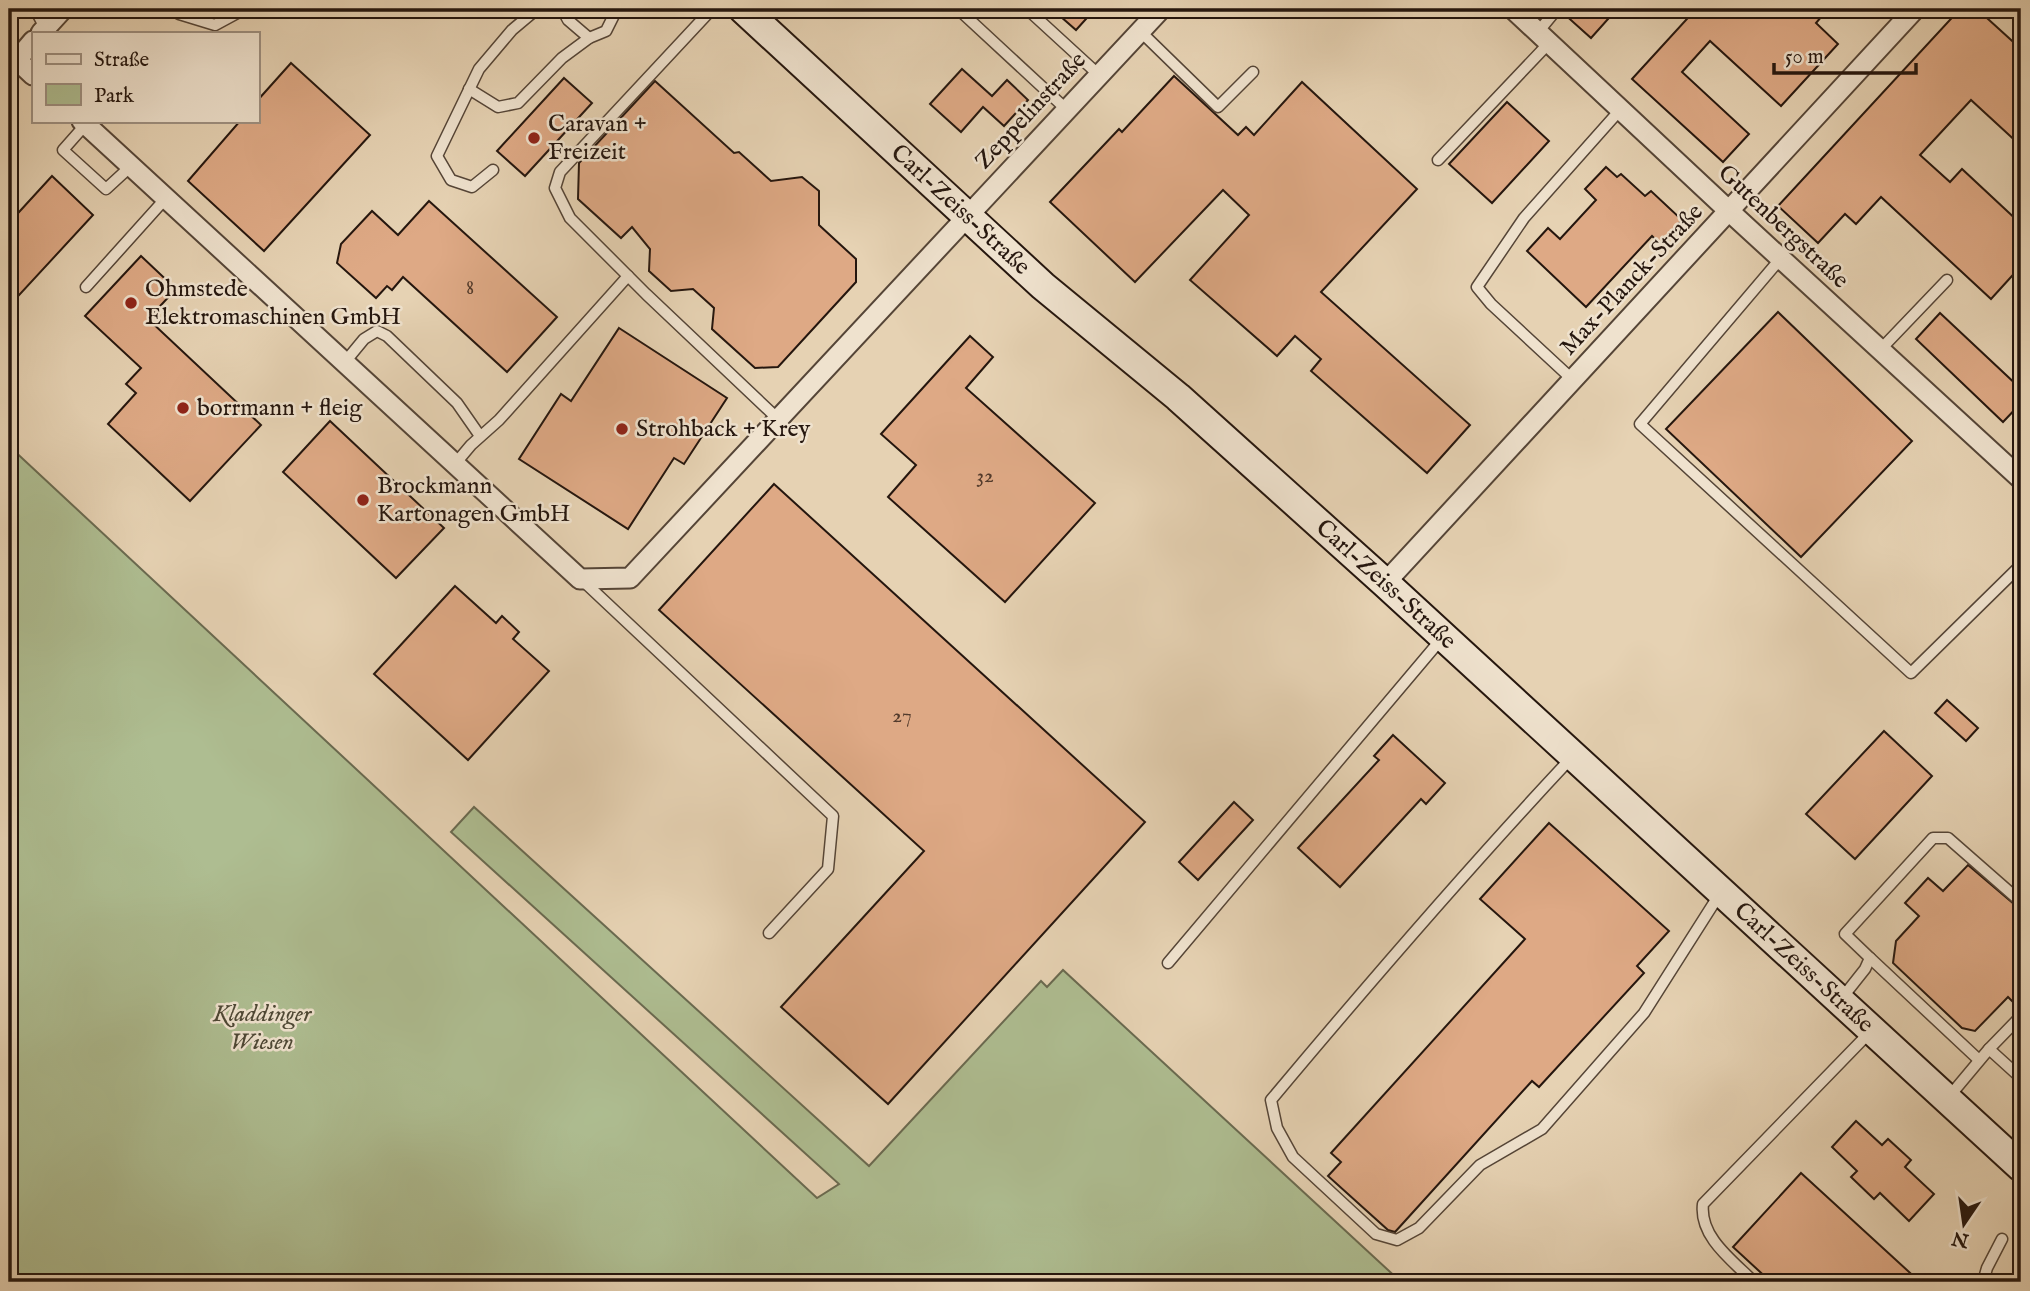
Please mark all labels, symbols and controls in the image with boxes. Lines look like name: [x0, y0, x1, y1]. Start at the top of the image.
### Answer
legend: [32, 32, 259, 122]
scale bar: [1774, 32, 1916, 76]
text: 50 m: [1785, 44, 1824, 71]
street label: Zeppelinstraße: [969, 46, 1093, 176]
text: Straße: [94, 47, 150, 74]
text: Park: [94, 83, 135, 110]
place label: Caravan + Freizeit: [548, 109, 647, 168]
marker: Caravan + Freizeit: [526, 130, 542, 146]
street label: Carl-Zeiss-Straße: [884, 138, 1037, 282]
street label: Gutenbergstraße: [1711, 158, 1855, 296]
street label: Max-Planck-Straße: [1554, 197, 1710, 363]
place label: Ohmstede Elektromaschinen GmbH: [145, 274, 401, 333]
house number: 8: [466, 275, 474, 302]
marker: Ohmstede Elektromaschinen GmbH: [123, 295, 139, 311]
place label: borrmann + fleig: [197, 393, 363, 424]
marker: borrmann + fleig: [175, 400, 191, 416]
place label: Strohback + Krey: [636, 414, 810, 445]
marker: Strohback + Krey: [614, 421, 630, 437]
house number: 32: [976, 463, 994, 490]
place label: Brockmann Kartonagen GmbH: [377, 471, 570, 530]
marker: Brockmann Kartonagen GmbH: [355, 492, 371, 508]
street label: Carl-Zeiss-Straße: [1309, 513, 1463, 656]
house number: 27: [892, 703, 912, 730]
street label: Carl-Zeiss-Straße: [1727, 895, 1880, 1040]
park label: Kladdinger Wiesen: [212, 999, 313, 1058]
north arrow: [1928, 1190, 1998, 1260]
text: N: [1949, 1225, 1972, 1252]

